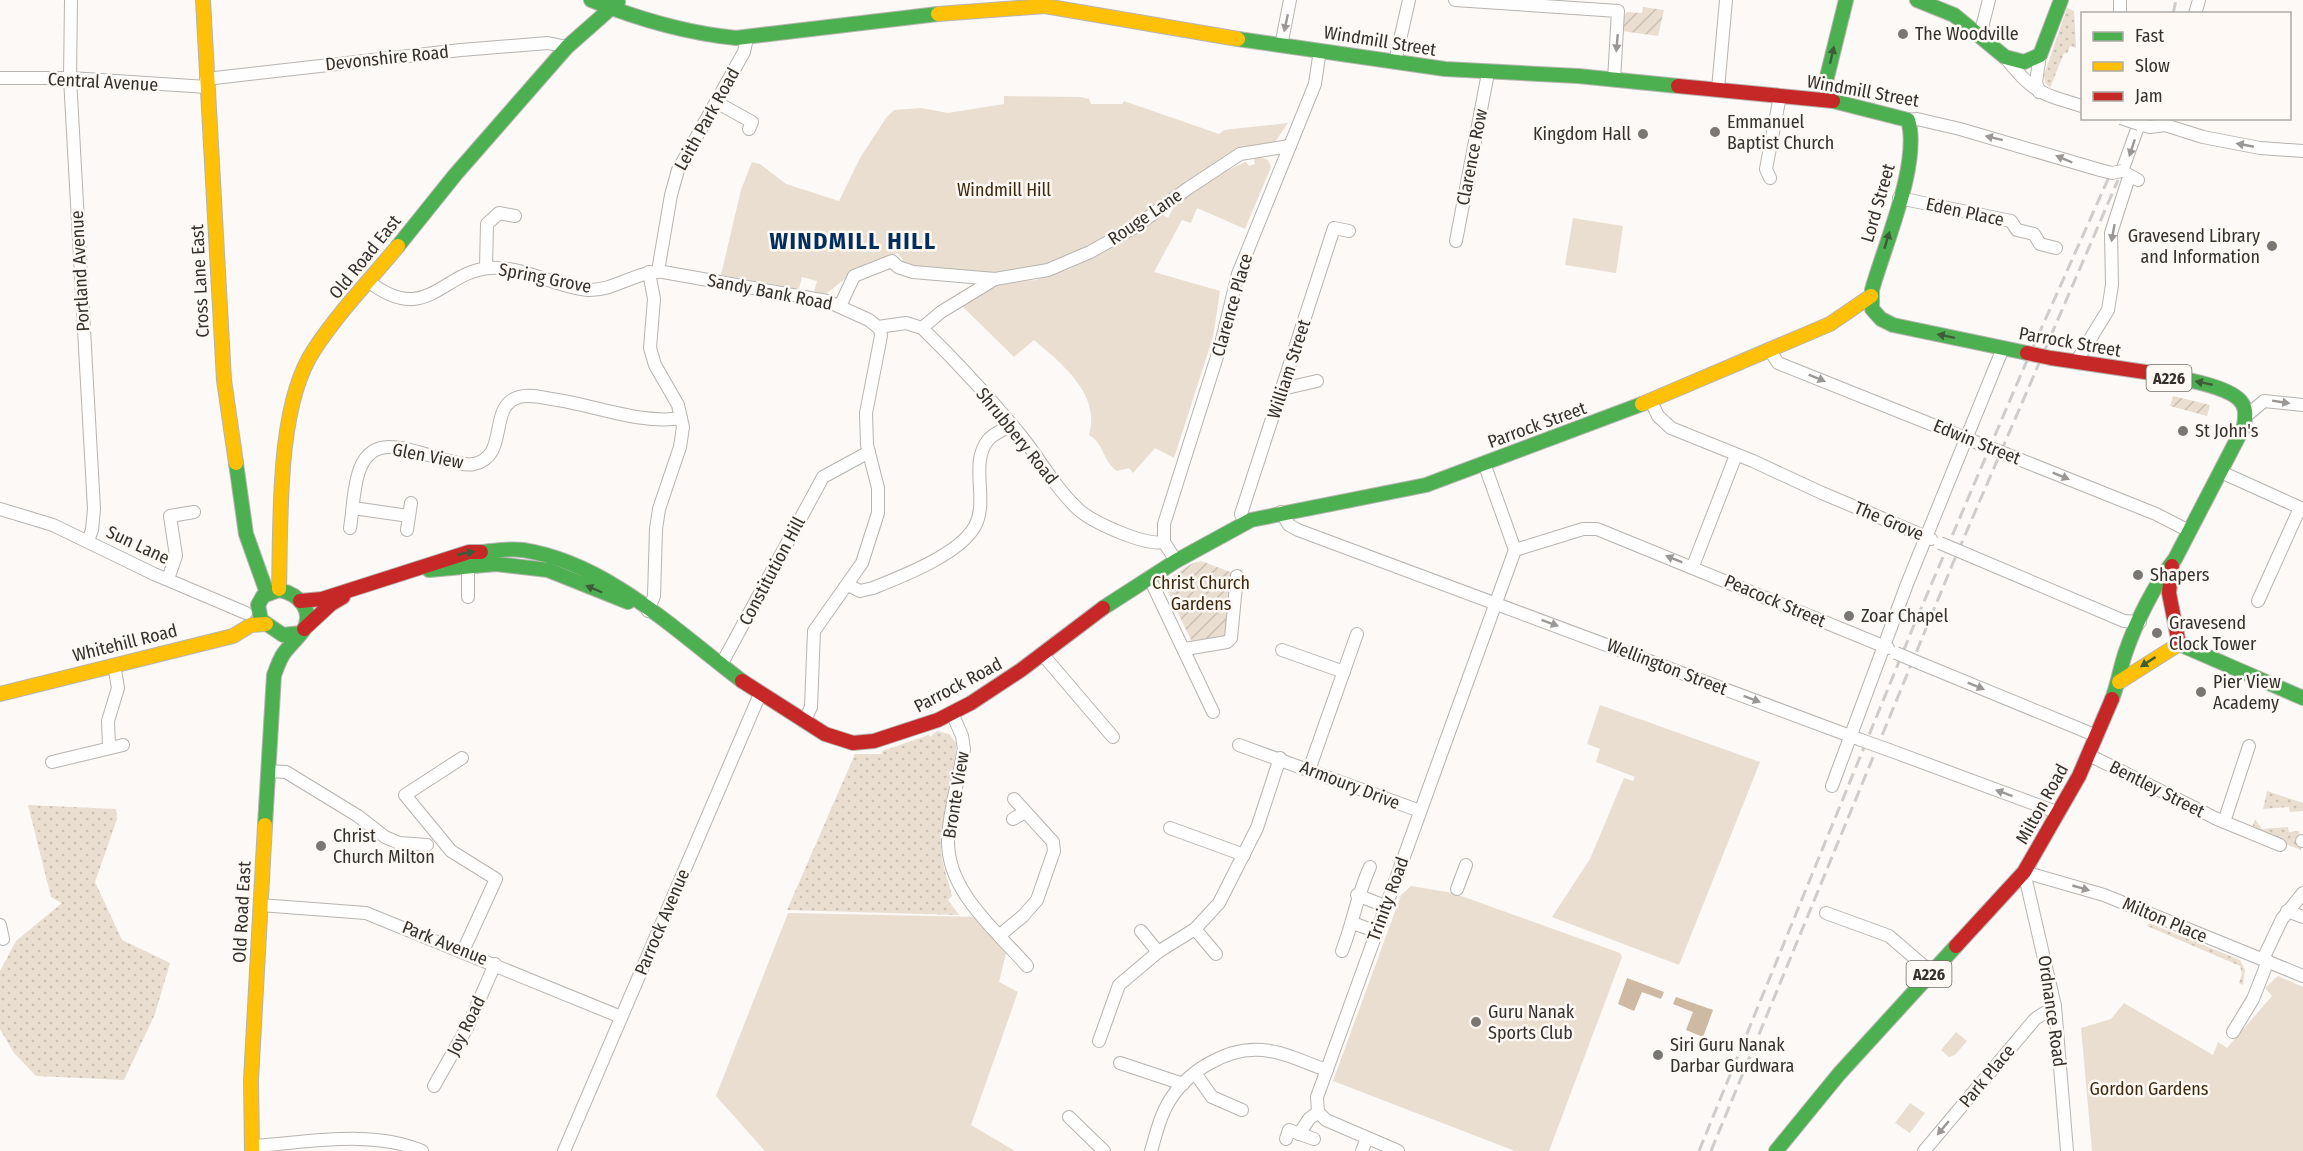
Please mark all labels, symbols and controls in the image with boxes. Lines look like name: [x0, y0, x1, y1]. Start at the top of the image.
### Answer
legend: [2081, 12, 2291, 120]
one-way arrow: [1280, 14, 1290, 32]
street label: Windmill Street: [1322, 21, 1438, 61]
place label: The Woodville: [1915, 23, 2019, 45]
text: Fast: [2135, 25, 2164, 47]
marker: The Woodville: [1896, 27, 1910, 41]
one-way arrow: [1612, 34, 1622, 53]
street label: Devonshire Road: [324, 41, 450, 75]
one-way arrow: [1827, 46, 1837, 64]
text: Slow: [2135, 55, 2170, 77]
street label: Leith Park Road: [670, 64, 744, 174]
street label: Central Avenue: [47, 68, 159, 96]
street label: Windmill Street: [1805, 70, 1921, 112]
text: Jam: [2135, 85, 2163, 107]
street label: Clarence Row: [1452, 107, 1492, 207]
place label: Emmanuel Baptist Church: [1727, 111, 1834, 154]
place label: Kingdom Hall: [1533, 123, 1631, 145]
marker: Emmanuel Baptist Church: [1708, 125, 1722, 139]
marker: Kingdom Hall: [1636, 127, 1650, 141]
one-way arrow: [1984, 133, 2003, 143]
one-way arrow: [2126, 139, 2136, 157]
one-way arrow: [2235, 140, 2254, 149]
one-way arrow: [2054, 154, 2072, 164]
street label: Lord Street: [1856, 161, 1900, 245]
park label: Windmill Hill: [957, 179, 1051, 201]
street label: Rouge Lane: [1104, 184, 1186, 250]
street label: Eden Place: [1924, 193, 2006, 231]
street label: Portland Avenue: [66, 210, 94, 332]
street label: Old Road East: [324, 210, 406, 304]
street label: Cross Lane East: [186, 224, 214, 338]
one-way arrow: [2108, 224, 2117, 243]
place label: Gravesend Library and Information: [2128, 225, 2260, 268]
district label: WINDMILL HILL: [769, 227, 937, 255]
one-way arrow: [1883, 231, 1892, 249]
marker: Gravesend Library and Information: [2265, 239, 2279, 253]
street label: Clarence Place: [1207, 251, 1257, 359]
street label: Spring Grove: [497, 258, 593, 298]
street label: Sandy Bank Road: [705, 269, 835, 315]
street label: William Street: [1263, 316, 1315, 421]
street label: Parrock Street: [2017, 322, 2123, 362]
one-way arrow: [1936, 331, 1955, 340]
road number: A226: [2146, 365, 2192, 391]
one-way arrow: [1808, 374, 1826, 383]
one-way arrow: [2194, 378, 2213, 387]
street label: Shrubbery Road: [971, 383, 1063, 489]
street label: Parrock Street: [1485, 397, 1589, 453]
one-way arrow: [2272, 398, 2291, 407]
street label: Edwin Street: [1930, 415, 2024, 469]
place label: St John's: [2195, 420, 2259, 442]
marker: St John's: [2176, 424, 2190, 438]
street label: Glen View: [391, 438, 466, 474]
one-way arrow: [2052, 471, 2070, 481]
street label: The Grove: [1851, 497, 1927, 545]
street label: Constitution Hill: [734, 513, 810, 629]
street label: Sun Lane: [103, 521, 173, 569]
one-way arrow: [456, 548, 475, 557]
one-way arrow: [1665, 554, 1683, 563]
place label: Shapers: [2150, 564, 2210, 586]
marker: Shapers: [2131, 568, 2145, 582]
street label: Peacock Street: [1721, 570, 1829, 632]
park label: Christ Church Gardens: [1152, 572, 1250, 615]
one-way arrow: [584, 584, 602, 594]
place label: Zoar Chapel: [1861, 605, 1948, 627]
marker: Zoar Chapel: [1842, 609, 1856, 623]
place label: Gravesend Clock Tower: [2169, 612, 2257, 655]
street label: Whitehill Road: [70, 619, 180, 667]
one-way arrow: [1541, 619, 1559, 629]
marker: Gravesend Clock Tower: [2150, 626, 2164, 640]
street label: Wellington Street: [1604, 634, 1730, 700]
street label: Parrock Road: [910, 653, 1006, 717]
one-way arrow: [2140, 656, 2157, 667]
place label: Pier View Academy: [2213, 671, 2281, 714]
one-way arrow: [1967, 681, 1985, 691]
marker: Pier View Academy: [2194, 685, 2208, 699]
one-way arrow: [1743, 695, 1761, 705]
street label: Bronte View: [938, 750, 974, 840]
street label: Armoury Drive: [1297, 756, 1403, 814]
street label: Bentley Street: [2106, 756, 2208, 822]
street label: Milton Road: [2011, 760, 2073, 848]
one-way arrow: [1995, 788, 2013, 797]
place label: Christ Church Milton: [333, 825, 435, 868]
marker: Christ Church Milton: [314, 839, 328, 853]
street label: Trinity Road: [1363, 854, 1413, 944]
street label: Old Road East: [228, 860, 256, 963]
street label: Parrock Avenue: [630, 865, 694, 978]
one-way arrow: [2072, 884, 2090, 893]
street label: Milton Place: [2119, 892, 2211, 948]
street label: Park Avenue: [399, 916, 491, 970]
street label: Ordnance Road: [2033, 954, 2071, 1068]
road number: A226: [1906, 961, 1952, 987]
street label: Joy Road: [442, 992, 490, 1060]
place label: Guru Nanak Sports Club: [1488, 1001, 1575, 1044]
marker: Guru Nanak Sports Club: [1469, 1015, 1483, 1029]
place label: Siri Guru Nanak Darbar Gurdwara: [1670, 1034, 1794, 1077]
street label: Park Place: [1954, 1040, 2020, 1112]
marker: Siri Guru Nanak Darbar Gurdwara: [1651, 1048, 1665, 1062]
park label: Gordon Gardens: [2089, 1078, 2209, 1100]
one-way arrow: [1937, 1120, 1950, 1135]

